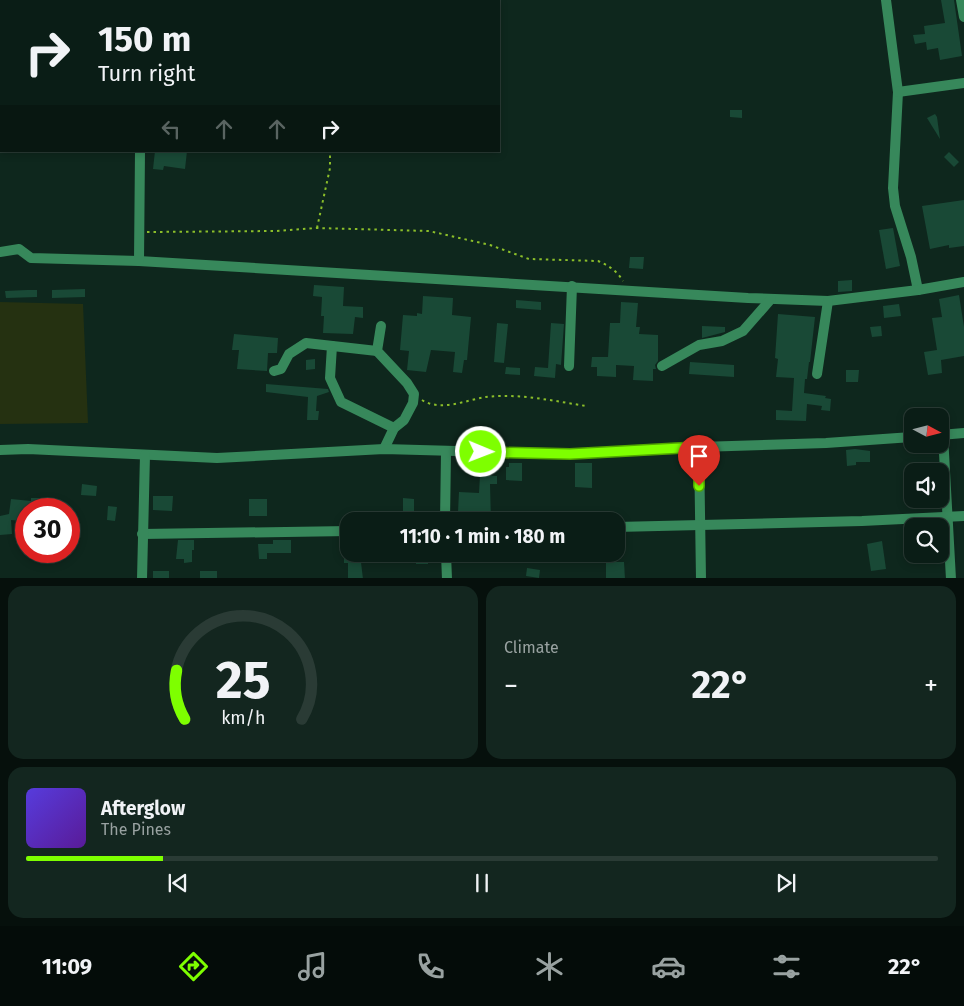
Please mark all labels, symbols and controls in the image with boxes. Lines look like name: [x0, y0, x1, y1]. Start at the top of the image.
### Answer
text: 150 m: [98, 18, 191, 60]
icon: right: [15, 20, 80, 85]
text: Turn right: [98, 60, 195, 87]
icon: left: [157, 115, 185, 143]
icon: ahead: [210, 115, 238, 143]
icon: ahead: [263, 115, 291, 143]
icon: right: [316, 115, 344, 143]
north arrow: [904, 408, 949, 452]
map controls: [904, 408, 949, 563]
position arrow: [454, 425, 506, 477]
pin: [678, 435, 720, 486]
icon: arrive: [685, 442, 713, 470]
button: sound: [904, 463, 949, 508]
speed limit sign: 30: [15, 498, 80, 563]
button: search: [904, 518, 949, 563]
text: 11:10 · 1 min · 180 m: [400, 525, 565, 548]
text: Climate: [504, 638, 559, 657]
text: 25: [216, 649, 270, 712]
text: 22°: [691, 662, 751, 708]
text: −: [504, 669, 518, 702]
text: +: [924, 669, 938, 702]
text: km/h: [221, 707, 265, 729]
text: Afterglow: [101, 797, 185, 820]
text: The Pines: [101, 820, 171, 839]
icon: previous: [164, 869, 192, 897]
icon: pause: [468, 869, 496, 897]
icon: next: [772, 869, 800, 897]
icon: directions: [176, 949, 211, 984]
icon: music: [295, 949, 330, 984]
icon: phone: [413, 949, 448, 984]
icon: climate: [532, 949, 567, 984]
icon: car: [651, 949, 686, 984]
icon: filters: [769, 949, 804, 984]
text: 11:09: [42, 953, 92, 980]
text: 22°: [888, 953, 922, 980]

